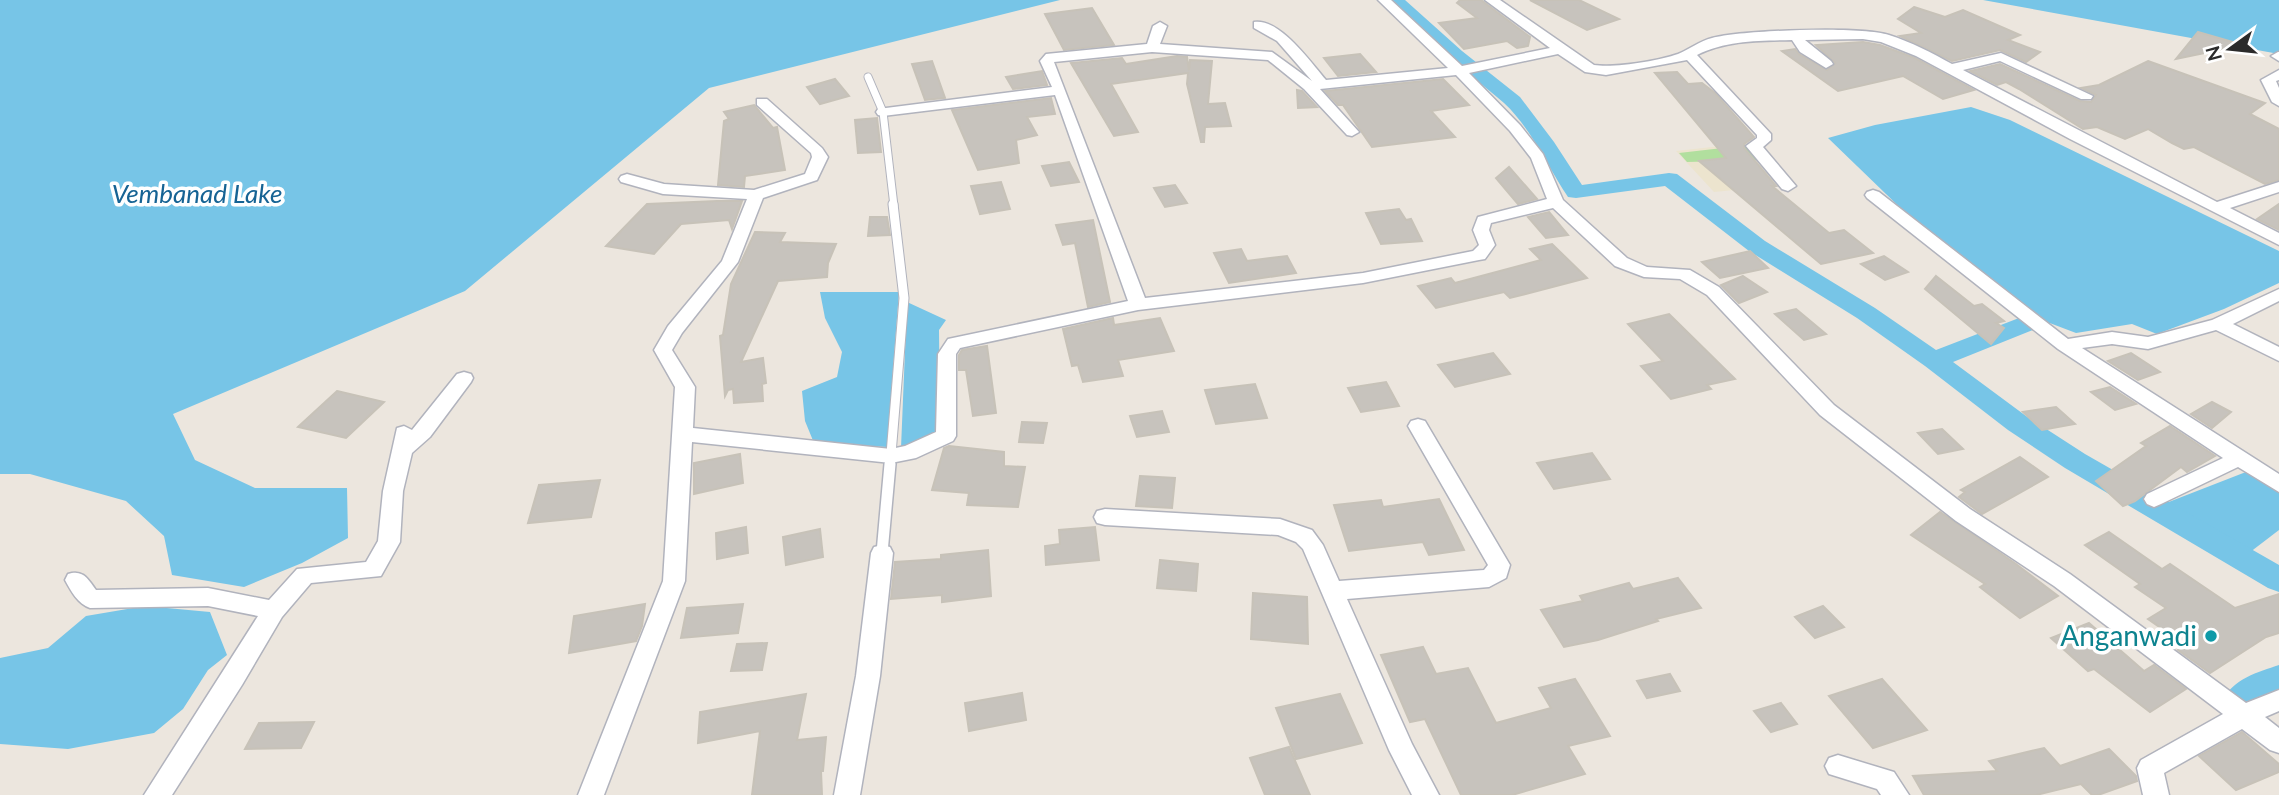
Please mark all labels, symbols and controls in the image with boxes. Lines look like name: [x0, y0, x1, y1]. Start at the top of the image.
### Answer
north arrow: [2195, 14, 2265, 84]
text: N: [2200, 43, 2226, 64]
water label: Vembanad Lake: [112, 177, 282, 209]
place label: Anganwadi: [2060, 618, 2197, 652]
marker: Anganwadi: [2203, 628, 2219, 644]

